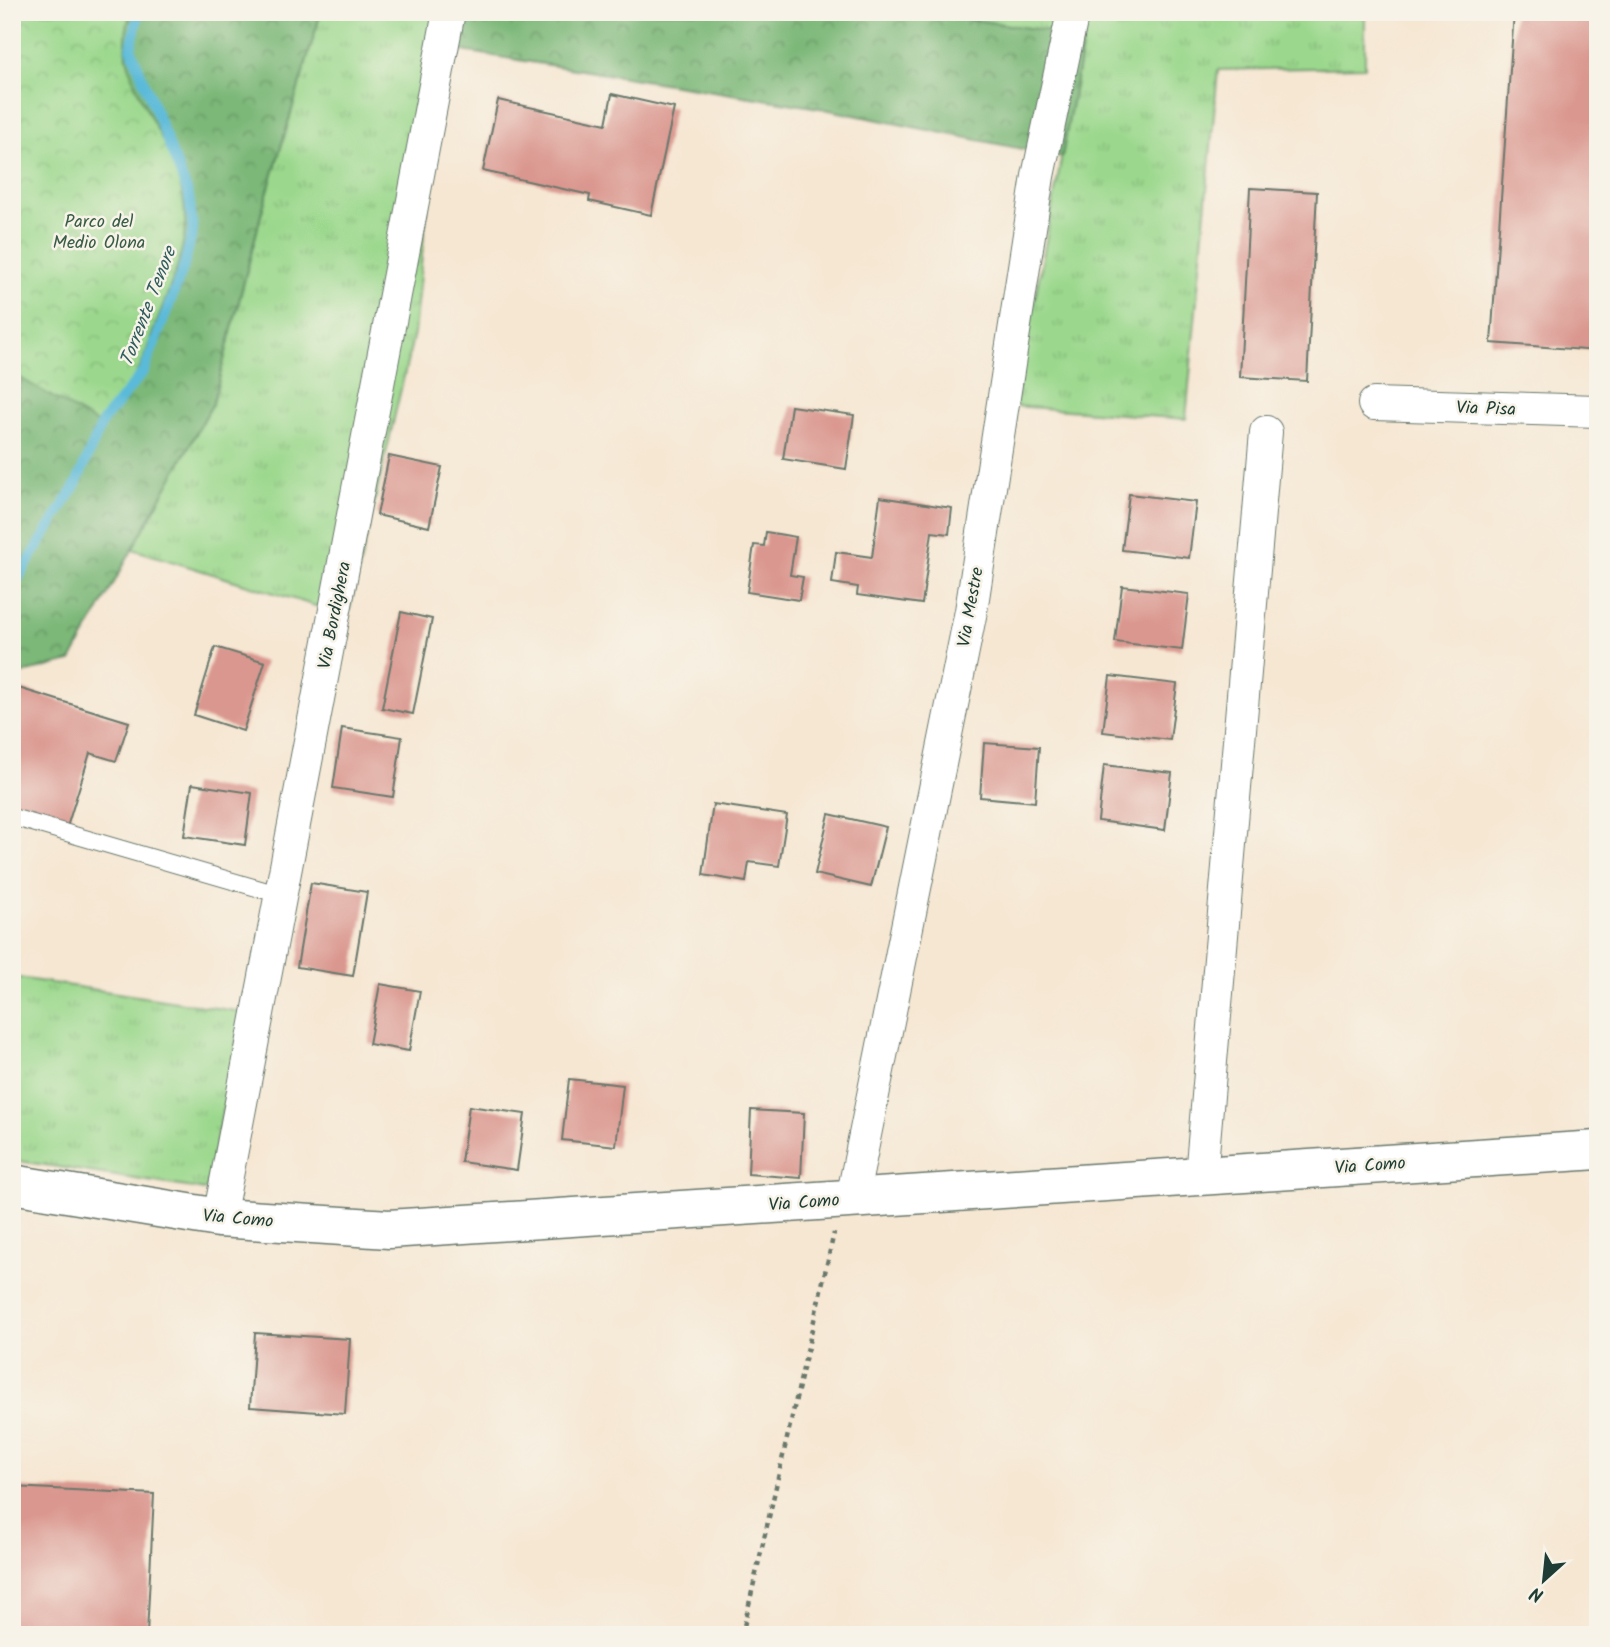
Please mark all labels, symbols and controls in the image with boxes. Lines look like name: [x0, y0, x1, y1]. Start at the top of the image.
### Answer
park label: Parco del Medio Olona: [53, 208, 145, 258]
water label: Torrente Tenore: [112, 240, 186, 371]
street label: Via Pisa: [1456, 394, 1516, 425]
street label: Via Bordighera: [311, 559, 360, 672]
street label: Via Mestre: [950, 565, 993, 649]
street label: Via Como: [1334, 1150, 1407, 1183]
street label: Via Como: [768, 1187, 841, 1220]
street label: Via Como: [201, 1202, 274, 1237]
north arrow: [1508, 1546, 1578, 1616]
text: N: [1525, 1577, 1549, 1609]

